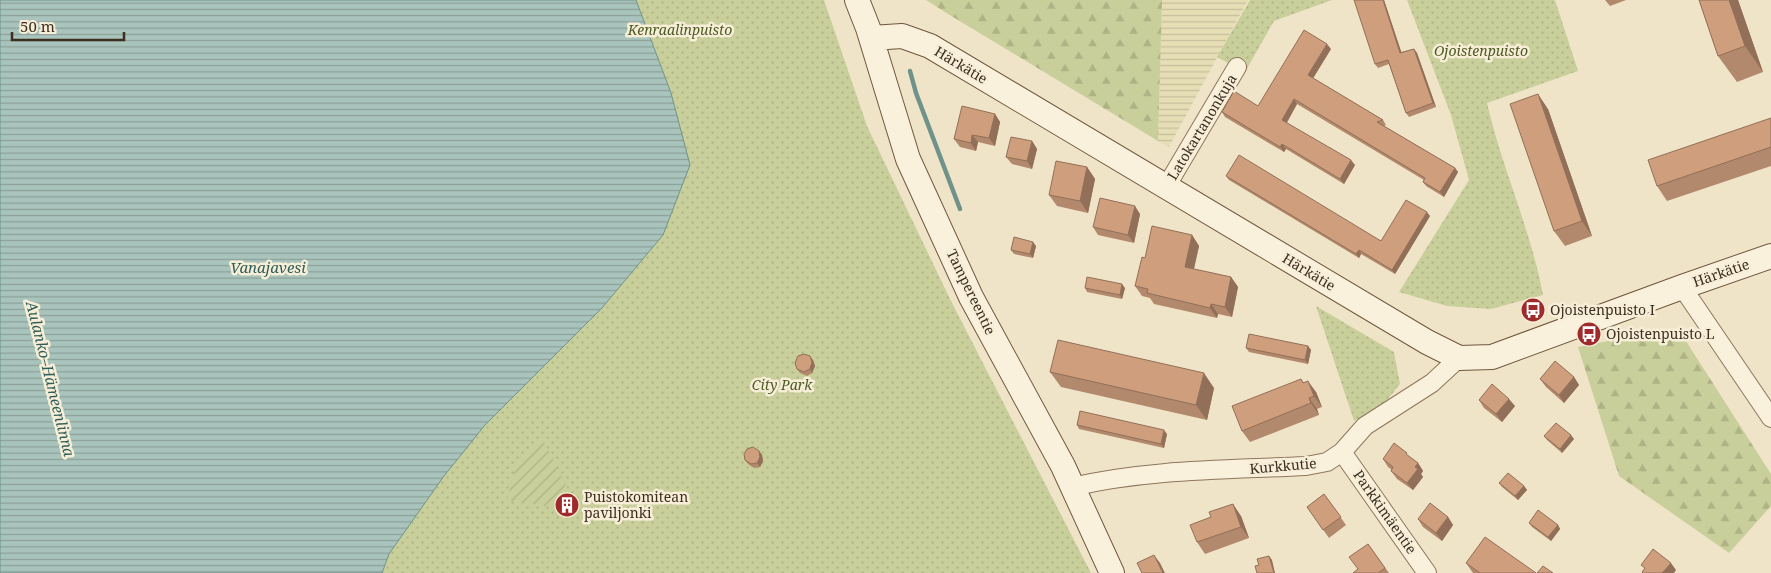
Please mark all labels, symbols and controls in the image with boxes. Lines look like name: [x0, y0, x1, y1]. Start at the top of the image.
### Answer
scale bar: [12, 10, 125, 42]
text: 50 m: [20, 16, 55, 36]
park label: Kenraalinpuisto: [627, 20, 732, 39]
street label: Härkätie: [931, 41, 991, 88]
park label: Ojoistenpuisto: [1434, 41, 1528, 60]
street label: Latokartanonkuja: [1162, 70, 1241, 183]
street label: Tampereentie: [943, 246, 1000, 338]
street label: Härkätie: [1279, 248, 1339, 295]
street label: Härkätie: [1690, 254, 1752, 291]
water label: Vanajavesi: [230, 257, 306, 277]
bus stop icon: Ojoistenpuisto I: [1520, 297, 1546, 323]
water label: Aulanko–Hämeenlinna: [22, 298, 80, 459]
place label: Ojoistenpuisto I: [1550, 300, 1655, 319]
bus stop icon: Ojoistenpuisto L: [1576, 321, 1602, 347]
place label: Ojoistenpuisto L: [1606, 324, 1715, 343]
park label: City Park: [752, 375, 813, 394]
street label: Kurkkutie: [1249, 453, 1317, 478]
street label: Parkkimäentie: [1349, 466, 1421, 557]
place label: Puistokomitean paviljonki: [584, 487, 688, 522]
building icon: Puistokomitean paviljonki: [554, 492, 580, 518]

